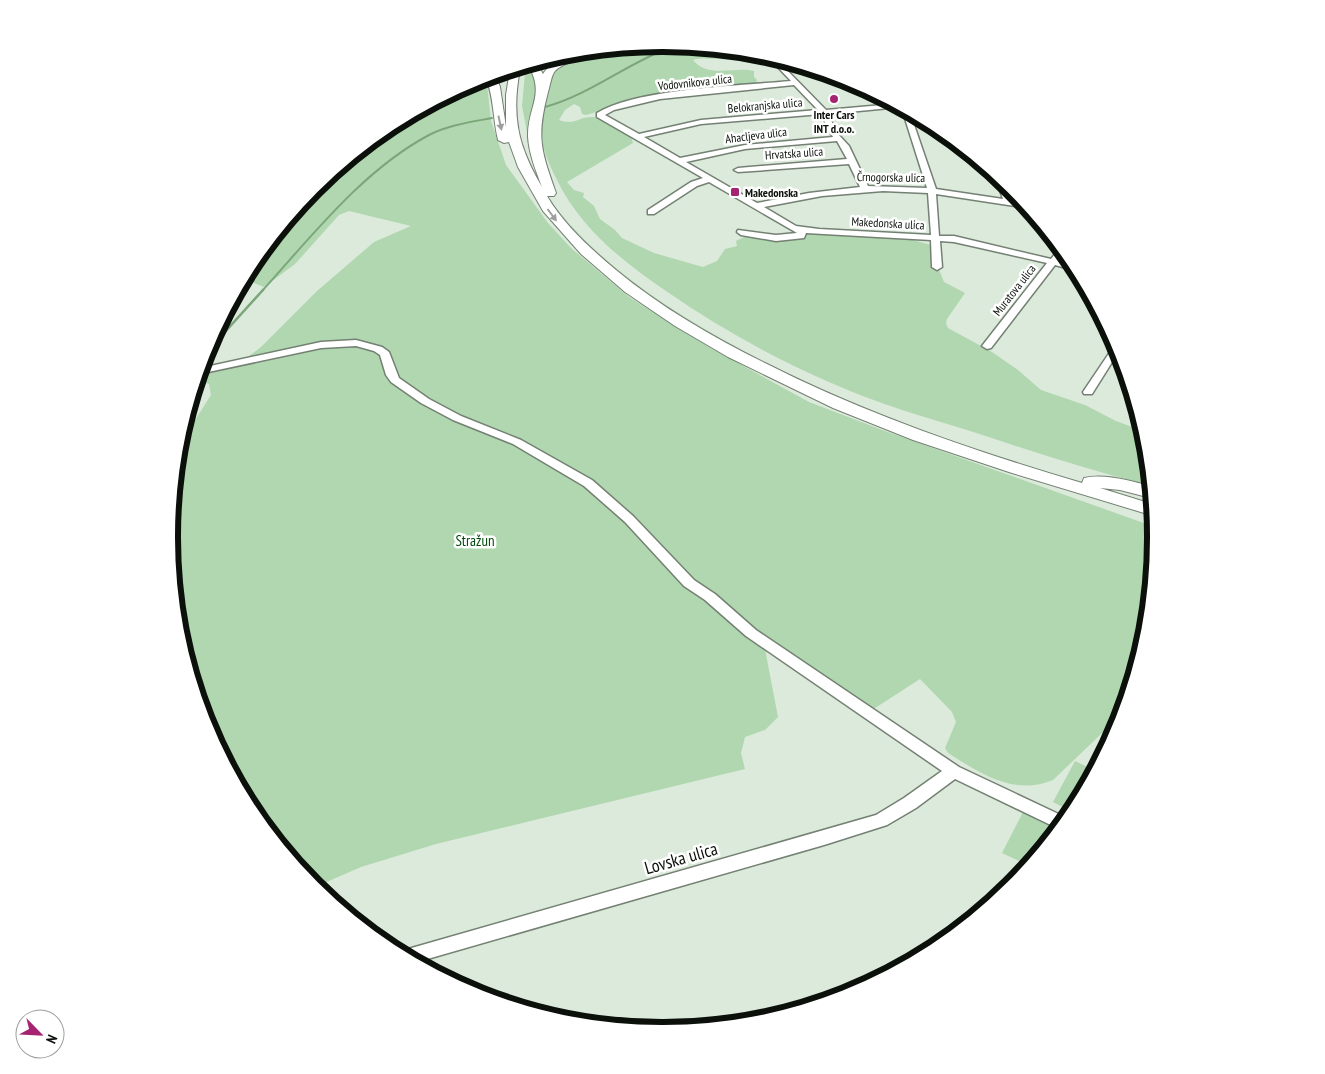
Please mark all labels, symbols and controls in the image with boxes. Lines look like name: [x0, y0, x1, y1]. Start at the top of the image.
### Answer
street label: Vodovnikova ulica: [656, 71, 733, 93]
marker: Inter Cars INT d.o.o.: [828, 93, 840, 105]
street label: Belokranjska ulica: [727, 94, 803, 116]
place label: Inter Cars INT d.o.o.: [814, 107, 855, 136]
one-way arrow: [496, 115, 504, 130]
street label: Ahacljeva ulica: [724, 124, 788, 146]
street label: Hrvatska ulica: [764, 143, 824, 163]
street label: Črnogorska ulica: [857, 169, 926, 185]
place label: Makedonska: [745, 185, 798, 200]
marker: Makedonska: [729, 186, 741, 198]
one-way arrow: [547, 208, 557, 222]
street label: Makedonska ulica: [851, 214, 925, 232]
street label: Muratova ulica: [989, 261, 1039, 319]
park label: Stražun: [455, 531, 495, 550]
street label: Lovska ulica: [642, 837, 720, 879]
north arrow: [15, 1009, 65, 1059]
text: N: [42, 1032, 62, 1046]

